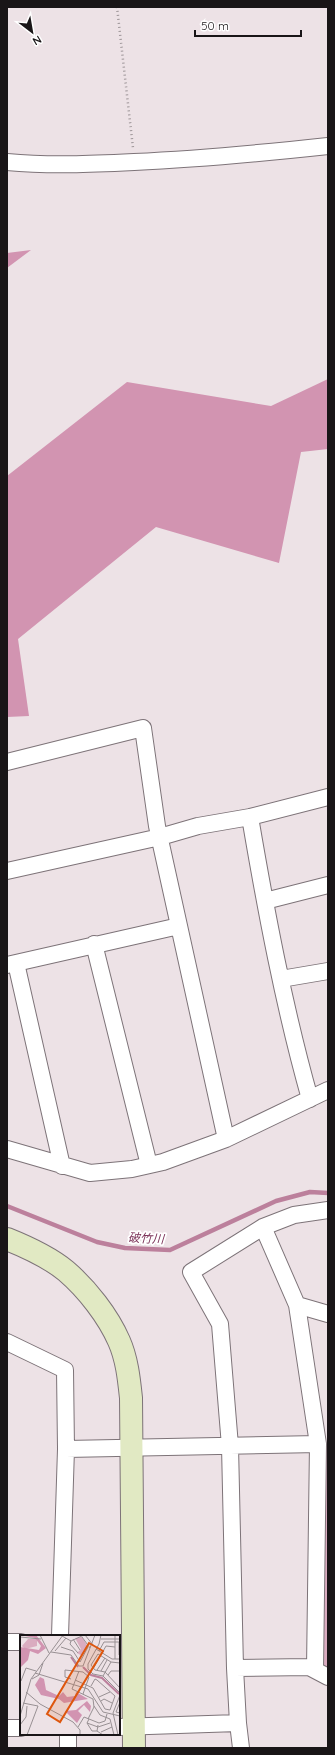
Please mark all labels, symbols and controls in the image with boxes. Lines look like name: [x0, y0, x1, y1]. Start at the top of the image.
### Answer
north arrow: [12, 12, 52, 52]
scale bar: [195, 12, 301, 38]
text: 50 m: [201, 18, 229, 33]
text: N: [30, 32, 44, 49]
water label: 破竹川: [128, 1230, 166, 1247]
inset map: [20, 1635, 120, 1735]

